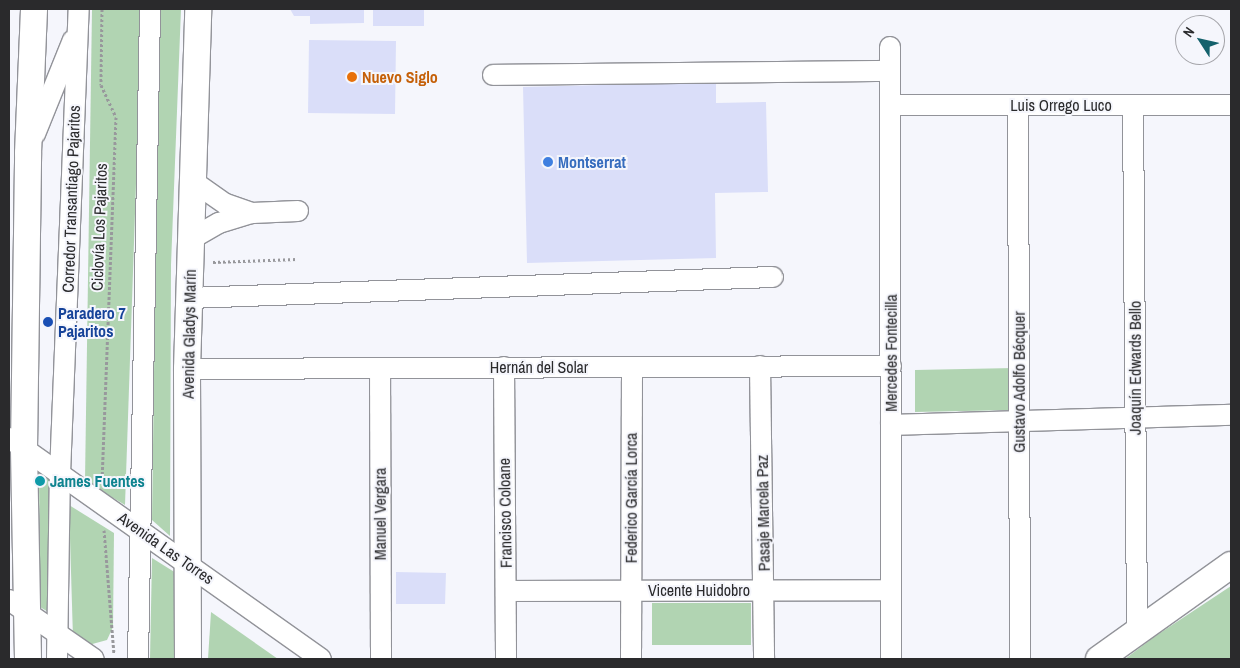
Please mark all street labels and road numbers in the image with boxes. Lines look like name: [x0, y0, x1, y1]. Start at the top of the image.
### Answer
street label: Luis Orrego Luco: [1010, 95, 1112, 115]
street label: Corredor Transantiago Pajaritos: [58, 105, 84, 293]
street label: Ciclovía Los Pajaritos: [87, 163, 111, 291]
street label: Avenida Gladys Marín: [178, 269, 200, 399]
street label: Mercedes Fontecilla: [881, 294, 901, 412]
street label: Joaquín Edwards Bello: [1125, 301, 1145, 435]
street label: Gustavo Adolfo Bécquer: [1009, 311, 1029, 453]
street label: Hernán del Solar: [490, 357, 588, 377]
street label: Federico García Lorca: [621, 433, 641, 563]
street label: Pasaje Marcela Paz: [752, 455, 774, 571]
street label: Francisco Coloane: [494, 458, 516, 568]
street label: Manuel Vergara: [370, 468, 390, 560]
street label: Avenida Las Torres: [114, 508, 218, 588]
street label: Vicente Huidobro: [648, 580, 750, 600]

